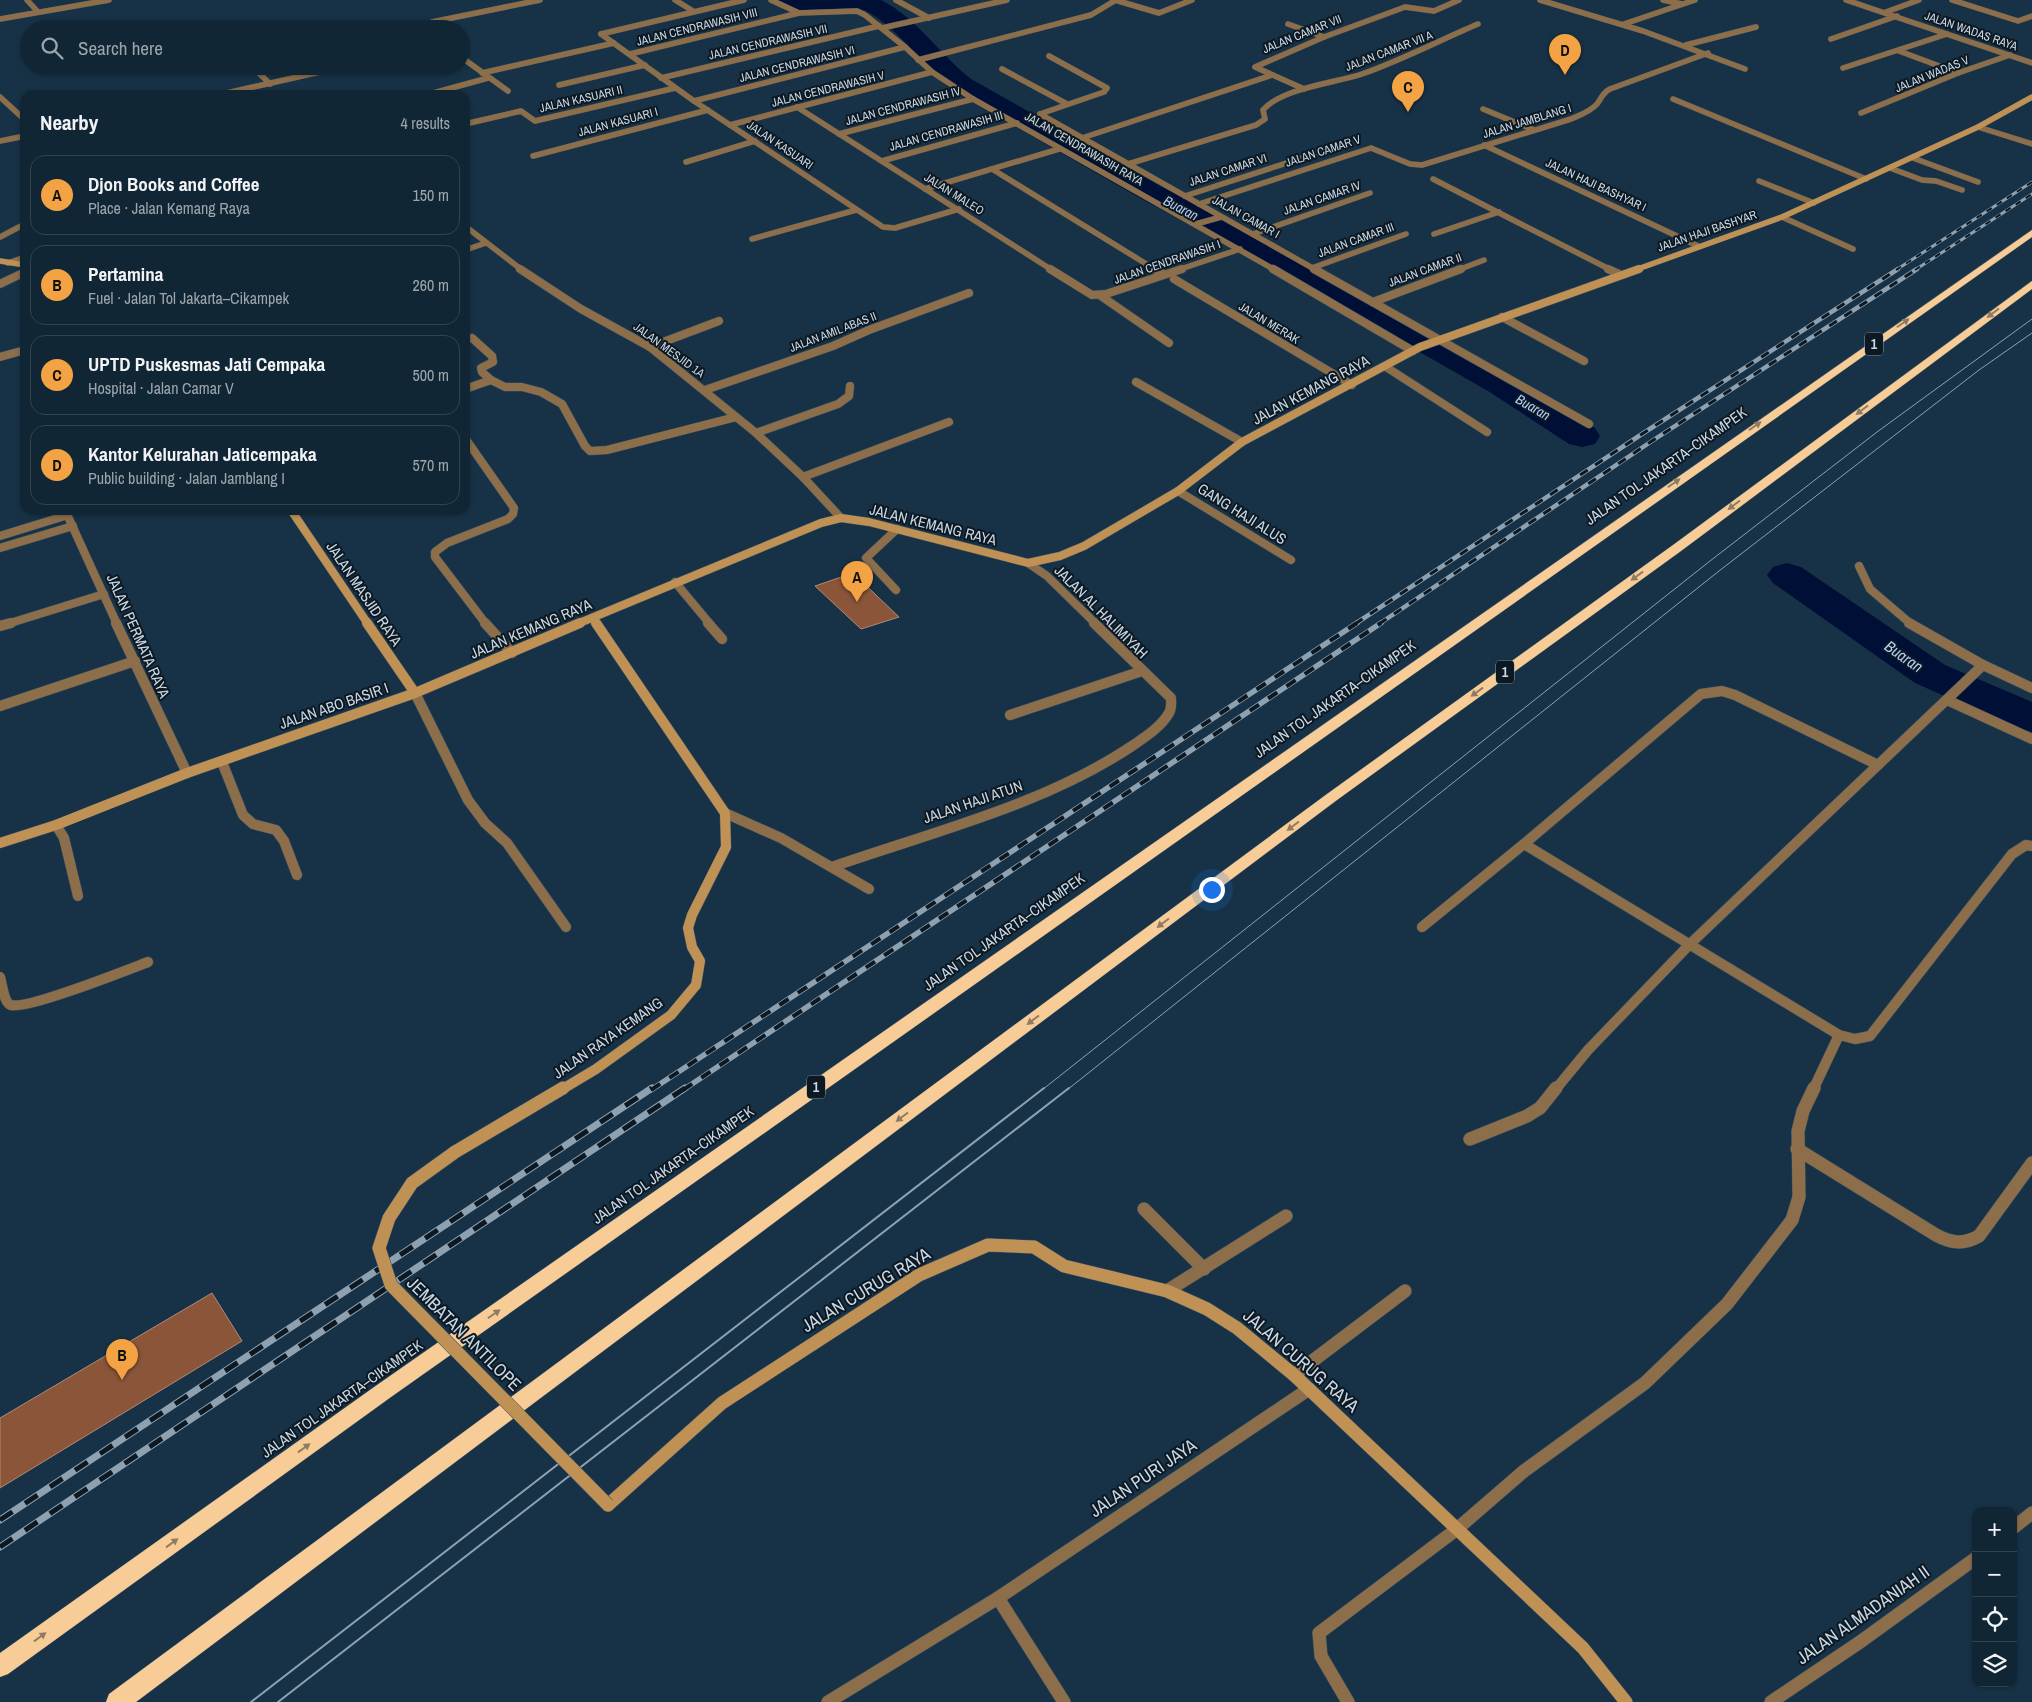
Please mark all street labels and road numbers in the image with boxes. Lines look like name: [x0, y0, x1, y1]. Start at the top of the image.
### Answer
street label: JALAN CENDRAWASIH VIII: [635, 4, 759, 50]
street label: JALAN WADAS RAYA: [1922, 8, 2020, 55]
street label: JALAN CAMAR VII: [1260, 11, 1344, 57]
street label: JALAN CENDRAWASIH VII: [707, 21, 829, 63]
street label: JALAN CAMAR VII A: [1343, 27, 1435, 75]
street label: JALAN CENDRAWASIH VI: [738, 43, 856, 85]
street label: JALAN WADAS V: [1893, 52, 1972, 96]
street label: JALAN CENDRAWASIH V: [770, 67, 887, 111]
street label: JALAN KASUARI II: [538, 82, 624, 116]
street label: JALAN CENDRAWASIH IV: [844, 83, 963, 129]
street label: JALAN JAMBLANG I: [1481, 100, 1573, 142]
street label: JALAN KASUARI I: [576, 104, 660, 140]
street label: JALAN CENDRAWASIH III: [887, 107, 1005, 155]
street label: JALAN CENDRAWASIH RAYA: [1022, 108, 1147, 190]
street label: JALAN KASUARI: [744, 117, 816, 173]
street label: JALAN CAMAR V: [1283, 131, 1363, 171]
street label: JALAN CAMAR VI: [1187, 150, 1269, 190]
street label: JALAN HAJI BASHYAR I: [1543, 155, 1649, 215]
street label: JALAN MALEO: [921, 169, 987, 219]
street label: JALAN CAMAR IV: [1281, 177, 1363, 219]
street label: JALAN CAMAR I: [1210, 192, 1282, 242]
street label: JALAN HAJI BASHYAR: [1655, 207, 1759, 255]
street label: JALAN CAMAR III: [1316, 219, 1396, 261]
street label: JALAN CENDRAWASIH I: [1111, 236, 1223, 288]
street label: JALAN CAMAR II: [1386, 249, 1464, 291]
street label: JALAN MERAK: [1236, 299, 1303, 348]
street label: JALAN AMIL ABAS II: [787, 308, 879, 356]
street label: JALAN MESJID 1A: [630, 319, 708, 381]
road number: 1: [1865, 332, 1883, 356]
street label: JALAN KEMANG RAYA: [1248, 349, 1374, 429]
street label: JALAN TOL JAKARTA–CIKAMPEK: [1581, 401, 1751, 529]
street label: GANG HAJI ALUS: [1194, 478, 1291, 549]
street label: JALAN KEMANG RAYA: [867, 499, 1000, 551]
street label: JALAN MASJID RAYA: [322, 537, 408, 651]
street label: JALAN AL HALIMIYAH: [1050, 560, 1153, 663]
street label: JALAN PERMATA RAYA: [102, 570, 176, 702]
street label: JALAN KEMANG RAYA: [467, 593, 596, 664]
street label: JALAN TOL JAKARTA–CIKAMPEK: [1250, 634, 1420, 762]
road number: 1: [1496, 660, 1514, 684]
street label: JALAN ABO BASIR I: [276, 677, 391, 734]
street label: JALAN HAJI ATUN: [920, 775, 1025, 828]
street label: JALAN TOL JAKARTA–CIKAMPEK: [919, 867, 1089, 995]
street label: JALAN RAYA KEMANG: [549, 992, 667, 1083]
road number: 1: [807, 1076, 825, 1098]
street label: JALAN TOL JAKARTA–CIKAMPEK: [588, 1100, 758, 1228]
street label: JALAN CURUG RAYA: [797, 1241, 935, 1338]
street label: JEMBATAN ANTILOPE: [401, 1271, 527, 1397]
street label: JALAN CURUG RAYA: [1238, 1303, 1365, 1418]
street label: JALAN TOL JAKARTA–CIKAMPEK: [257, 1334, 427, 1462]
street label: JALAN PURI JAYA: [1084, 1432, 1201, 1523]
street label: JALAN ALMADANIAH II: [1791, 1559, 1934, 1670]

